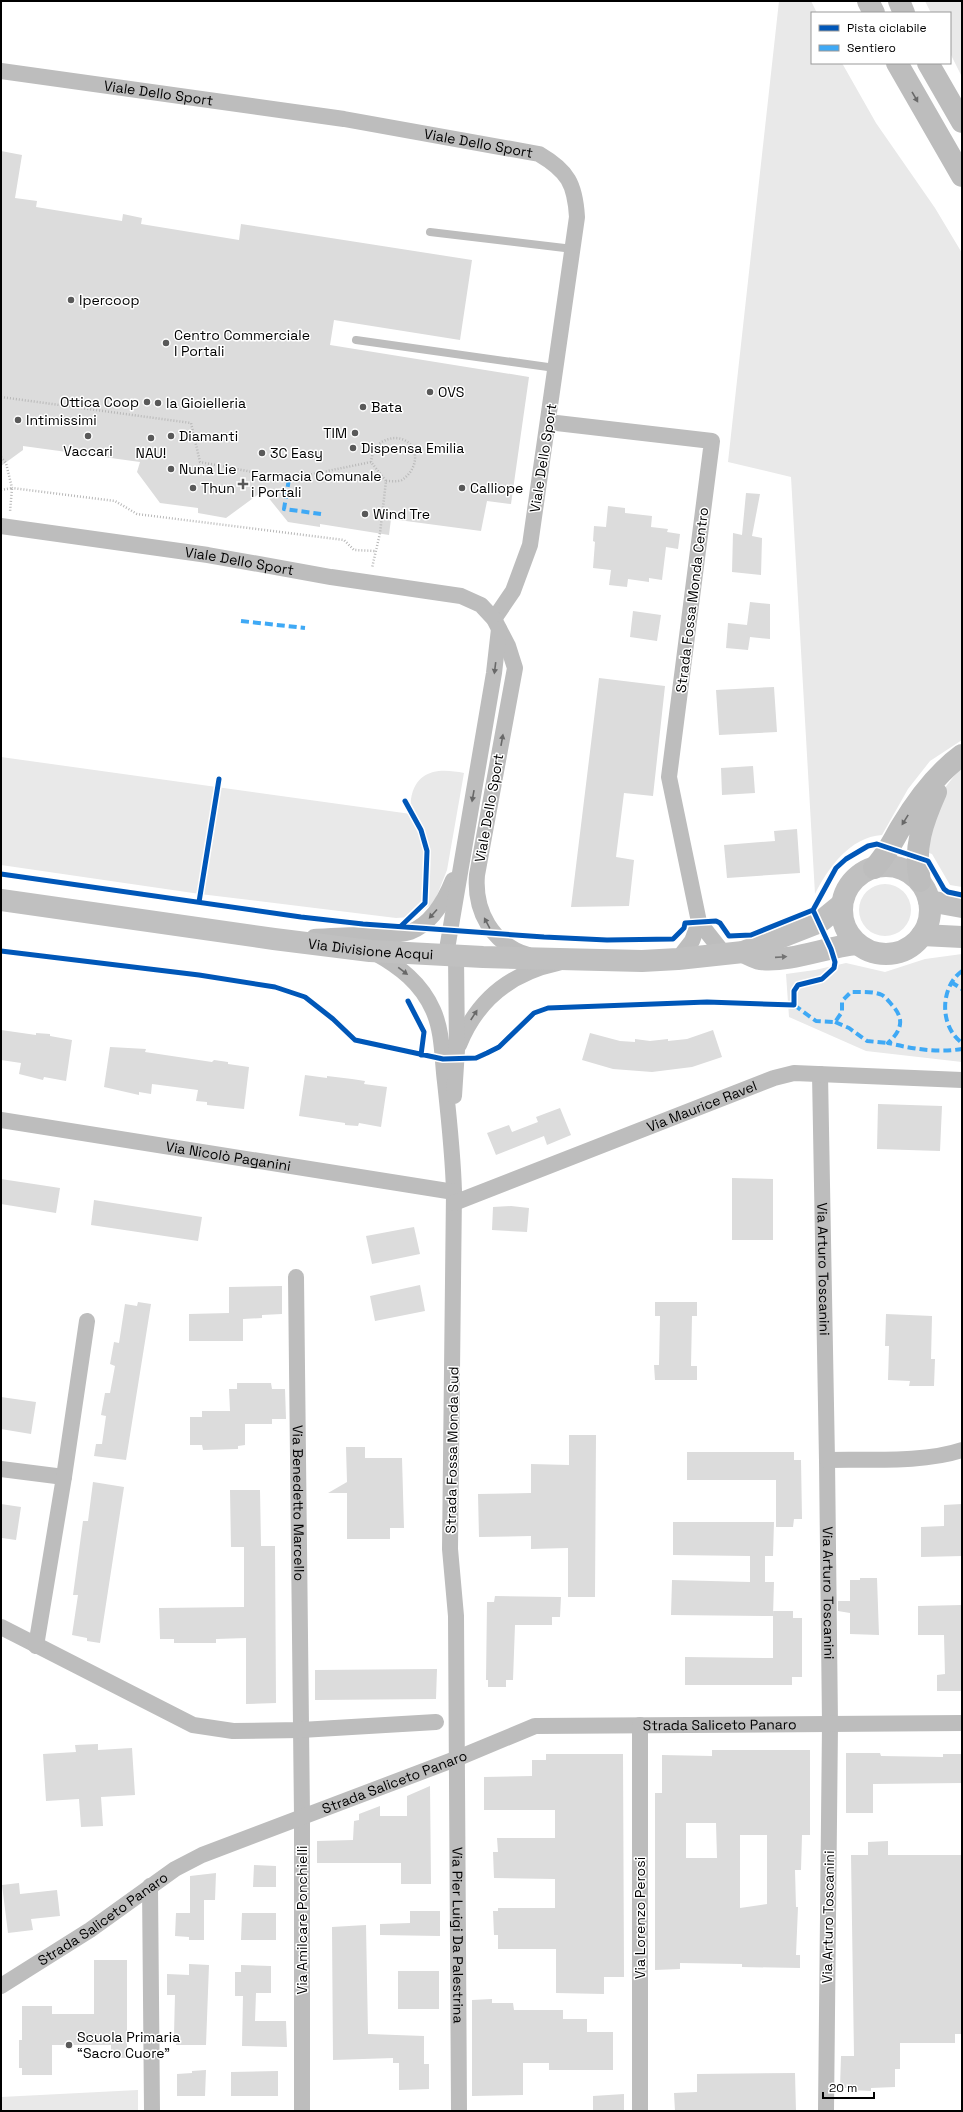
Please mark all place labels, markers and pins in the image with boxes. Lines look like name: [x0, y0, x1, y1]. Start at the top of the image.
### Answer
place label: Ipercoop: [79, 291, 139, 309]
marker: Ipercoop: [66, 295, 76, 305]
place label: Centro Commerciale I Portali: [174, 326, 310, 360]
marker: Centro Commerciale I Portali: [161, 338, 171, 348]
place label: OVS: [438, 383, 464, 401]
marker: OVS: [425, 387, 435, 397]
place label: Ottica Coop: [60, 393, 139, 411]
place label: la Gioielleria: [166, 394, 246, 412]
marker: Ottica Coop: [142, 397, 152, 407]
marker: la Gioielleria: [153, 398, 163, 408]
place label: Bata: [371, 398, 402, 416]
marker: Bata: [358, 402, 368, 412]
place label: Intimissimi: [26, 411, 97, 429]
marker: Intimissimi: [13, 415, 23, 425]
place label: TIM: [323, 424, 347, 442]
place label: Diamanti: [179, 427, 238, 445]
marker: TIM: [350, 428, 360, 438]
marker: Vaccari: [83, 431, 93, 441]
marker: Diamanti: [166, 431, 176, 441]
marker: NAU!: [146, 433, 156, 443]
place label: Dispensa Emilia: [361, 439, 464, 457]
place label: Vaccari: [63, 442, 113, 460]
marker: Dispensa Emilia: [348, 443, 358, 453]
place label: NAU!: [136, 444, 166, 462]
place label: 3C Easy: [270, 444, 323, 462]
marker: 3C Easy: [257, 448, 267, 458]
place label: Nuna Lie: [179, 460, 236, 478]
marker: Nuna Lie: [166, 464, 176, 474]
place label: Farmacia Comunale i Portali: [251, 467, 382, 501]
place label: Thun: [201, 479, 235, 497]
marker: Farmacia Comunale i Portali: [238, 479, 248, 489]
place label: Calliope: [470, 479, 523, 497]
marker: Thun: [188, 483, 198, 493]
marker: Calliope: [457, 483, 467, 493]
place label: Wind Tre: [373, 505, 430, 523]
marker: Wind Tre: [360, 509, 370, 519]
place label: Scuola Primaria “Sacro Cuore”: [77, 2028, 180, 2062]
marker: Scuola Primaria “Sacro Cuore”: [64, 2040, 74, 2050]

